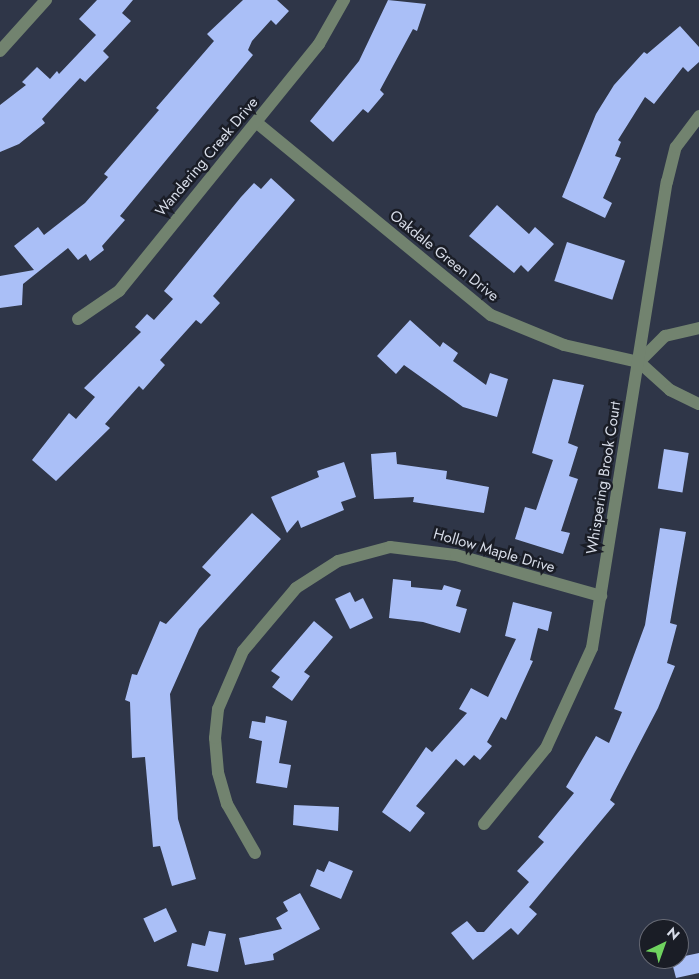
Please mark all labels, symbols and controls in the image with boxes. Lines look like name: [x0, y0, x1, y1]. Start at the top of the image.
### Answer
street label: Wandering Creek Drive: [152, 94, 262, 220]
street label: Oakdale Green Drive: [386, 207, 502, 305]
street label: Whispering Brook Court: [583, 400, 625, 556]
street label: Hollow Maple Drive: [431, 525, 557, 577]
north arrow: [639, 919, 689, 969]
text: N: [663, 922, 684, 945]

